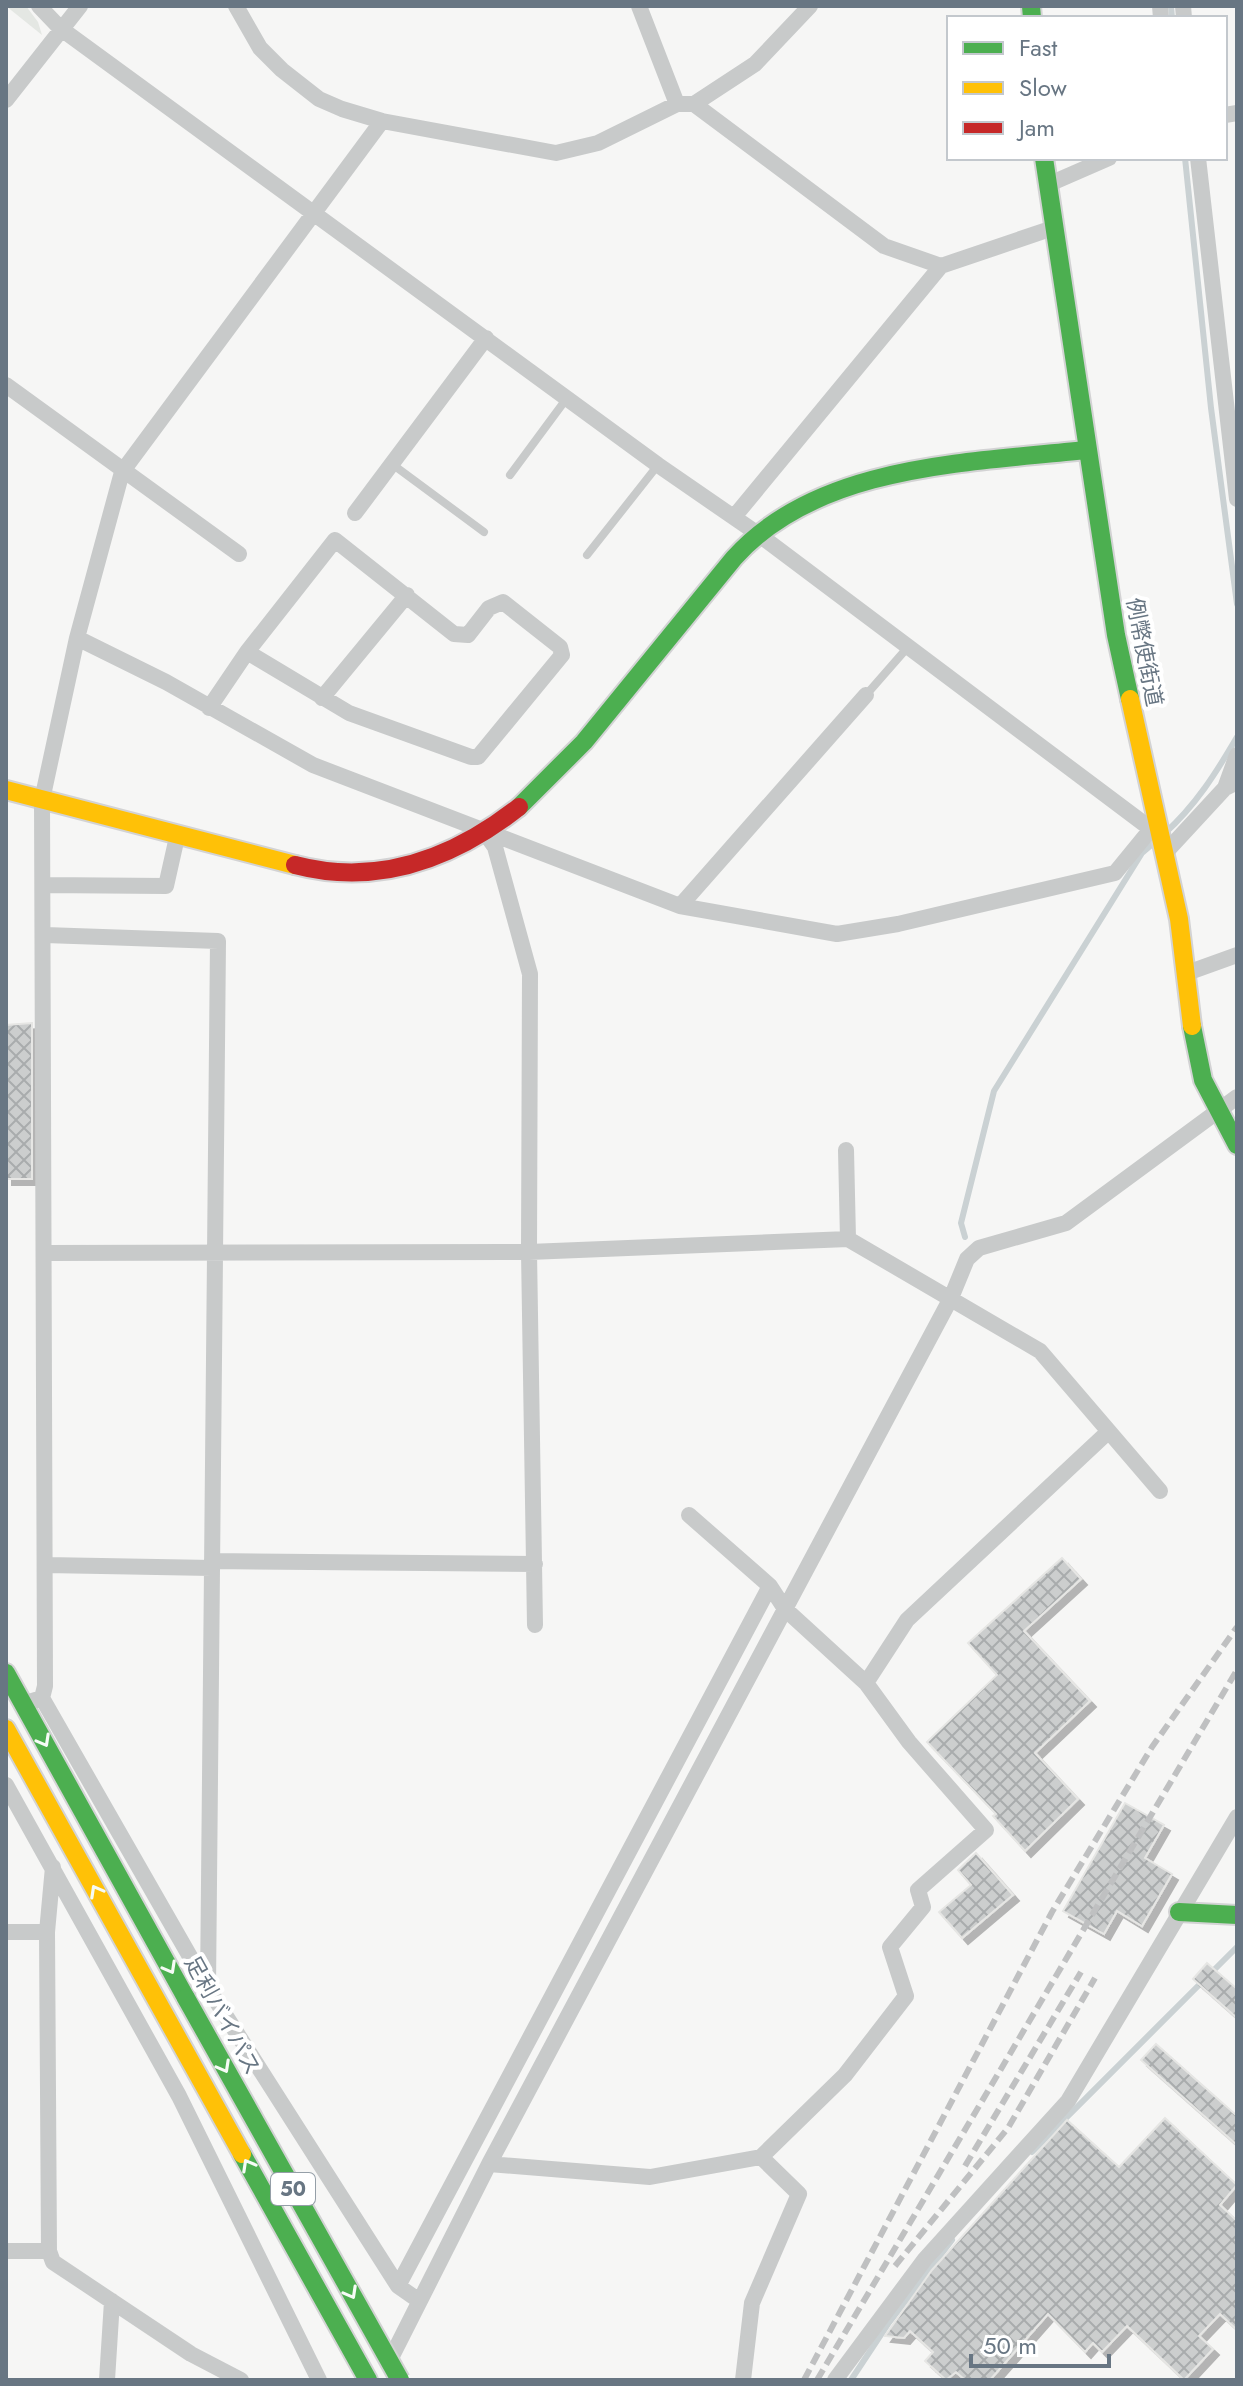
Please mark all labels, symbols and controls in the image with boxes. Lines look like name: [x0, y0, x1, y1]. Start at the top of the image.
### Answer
legend: [947, 16, 1227, 160]
text: Fast: [1019, 30, 1057, 65]
text: Slow: [1019, 70, 1067, 105]
text: Jam: [1016, 110, 1055, 145]
street label: 例幣使街道: [1119, 595, 1171, 709]
one-way arrow: [34, 1732, 50, 1746]
one-way arrow: [90, 1885, 105, 1899]
street label: 足利バイパス: [177, 1950, 269, 2080]
one-way arrow: [160, 1960, 175, 1975]
one-way arrow: [214, 2058, 230, 2072]
one-way arrow: [242, 2159, 258, 2174]
road number: 50: [271, 2173, 315, 2205]
one-way arrow: [341, 2285, 357, 2299]
scale bar: [971, 2318, 1109, 2368]
text: 50 m: [983, 2328, 1037, 2363]

